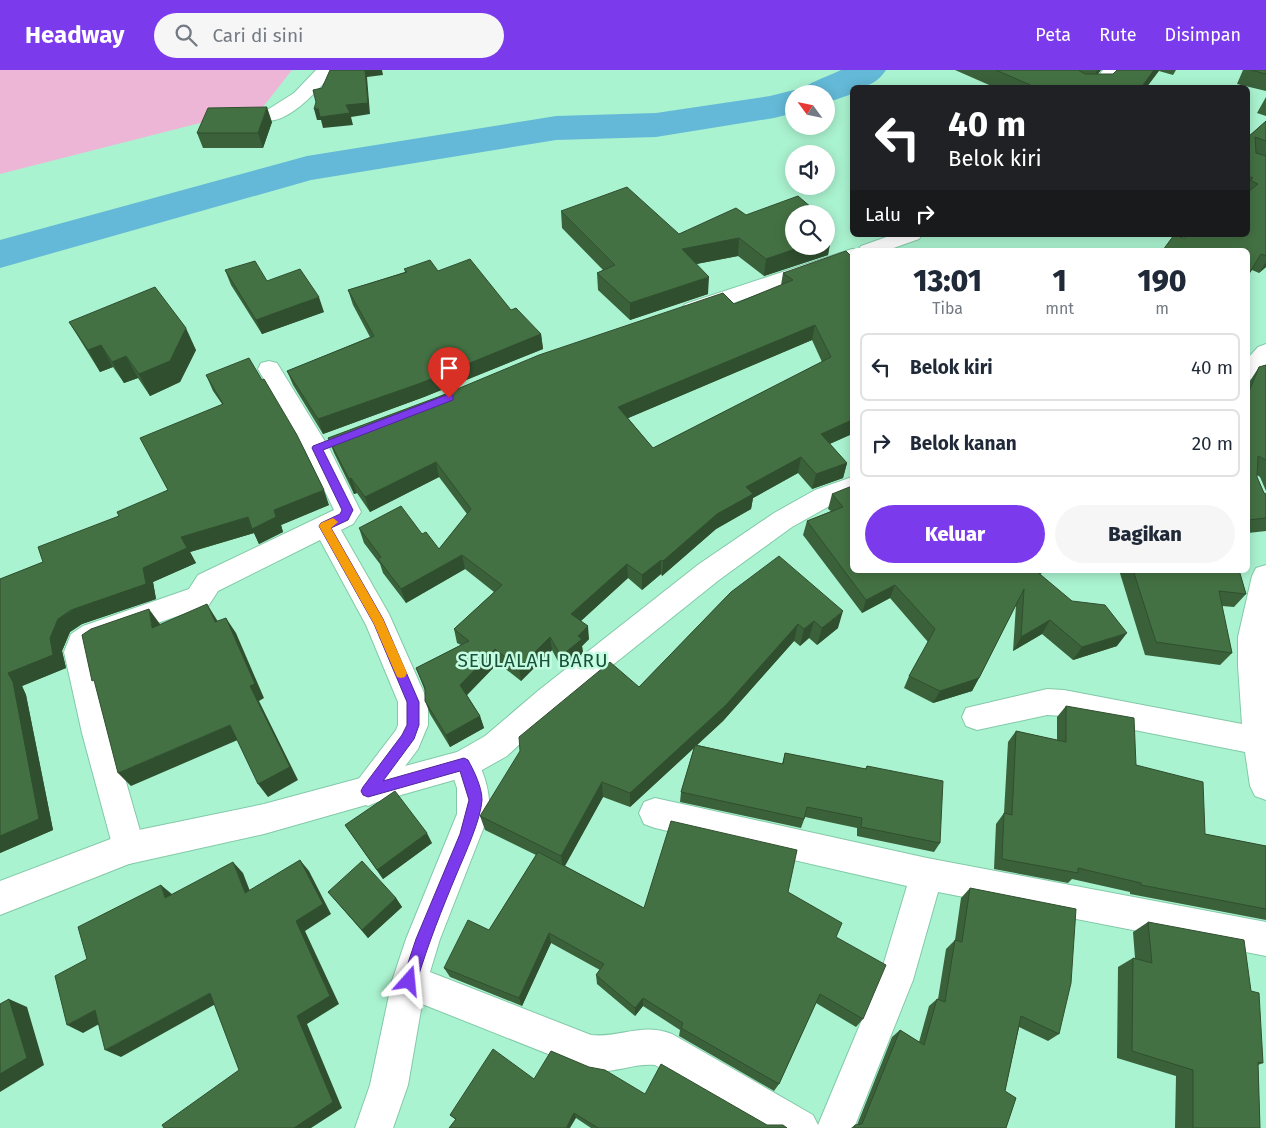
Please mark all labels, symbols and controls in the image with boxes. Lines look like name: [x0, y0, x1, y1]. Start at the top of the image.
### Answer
search box: [154, 13, 504, 58]
text: Headway: [25, 21, 124, 49]
icon: search: [172, 21, 200, 49]
text: Cari di sini: [212, 24, 303, 47]
text: Peta: [1035, 24, 1071, 46]
text: Rute: [1099, 24, 1137, 46]
text: Disimpan: [1165, 24, 1241, 46]
north arrow: [785, 85, 835, 135]
map controls: [785, 85, 835, 255]
text: 40 m: [948, 103, 1026, 145]
icon: left: [865, 105, 930, 170]
button: sound: [785, 145, 835, 195]
text: Belok kiri: [948, 145, 1042, 172]
icon: right: [911, 200, 939, 228]
text: Lalu: [865, 203, 901, 226]
button: search: [785, 205, 835, 255]
text: 13:01: [913, 263, 982, 299]
text: 1: [1053, 263, 1067, 299]
text: 190: [1137, 263, 1187, 299]
text: Tiba: [932, 299, 963, 318]
text: mnt: [1045, 299, 1074, 318]
text: m: [1155, 299, 1169, 318]
pin: [428, 347, 470, 398]
icon: left: [867, 353, 895, 381]
icon: arrive: [435, 354, 463, 382]
text: Belok kiri: [910, 356, 993, 379]
text: 40 m: [1191, 356, 1233, 379]
icon: right: [867, 429, 895, 457]
text: Belok kanan: [910, 432, 1017, 455]
text: 20 m: [1192, 432, 1233, 455]
button: Keluar: [865, 505, 1045, 563]
button: Bagikan: [1055, 505, 1235, 563]
district label: SEULALAH BARU: [457, 649, 609, 672]
position arrow: [382, 954, 434, 1006]

